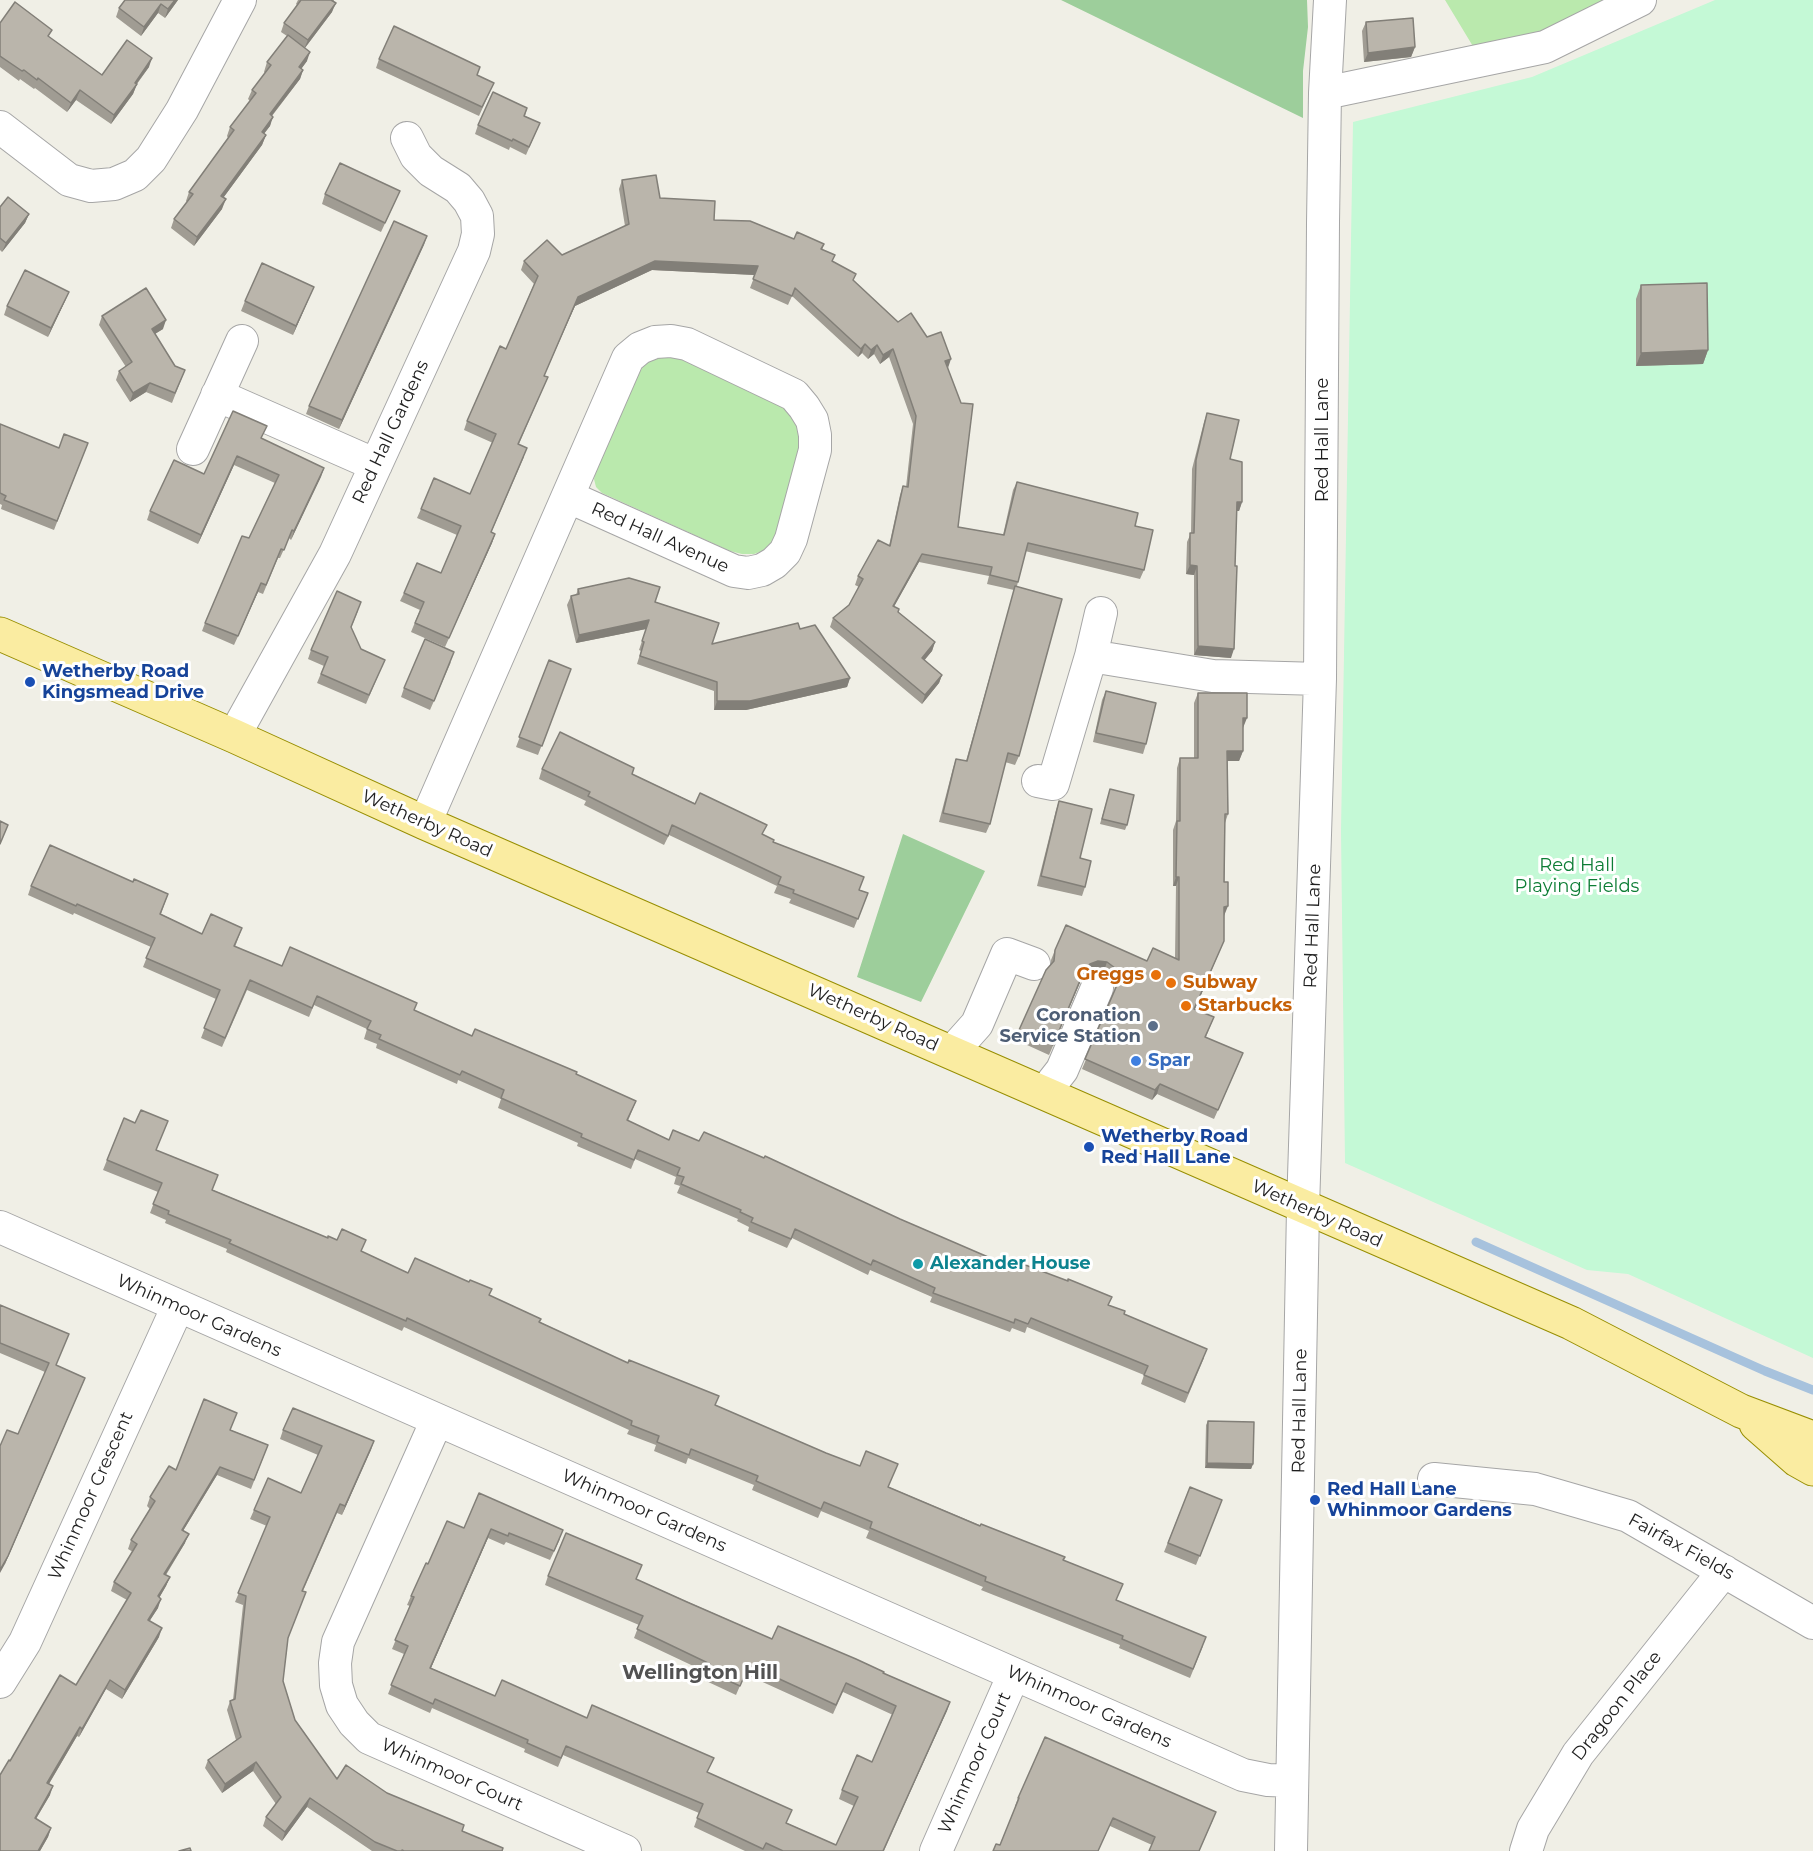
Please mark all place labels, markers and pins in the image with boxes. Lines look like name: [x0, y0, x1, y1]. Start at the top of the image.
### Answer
place label: Wetherby Road Kingsmead Drive: [42, 661, 204, 704]
marker: Wetherby Road Kingsmead Drive: [23, 675, 37, 689]
place label: Greggs: [1076, 964, 1144, 986]
marker: Greggs: [1149, 968, 1163, 982]
place label: Subway: [1183, 972, 1257, 994]
marker: Subway: [1164, 976, 1178, 990]
place label: Starbucks: [1198, 995, 1292, 1017]
marker: Starbucks: [1179, 999, 1193, 1013]
place label: Coronation Service Station: [999, 1005, 1141, 1048]
marker: Coronation Service Station: [1146, 1019, 1160, 1033]
place label: Spar: [1148, 1050, 1191, 1072]
marker: Spar: [1129, 1054, 1143, 1068]
place label: Wetherby Road Red Hall Lane: [1101, 1126, 1248, 1168]
marker: Wetherby Road Red Hall Lane: [1082, 1140, 1096, 1154]
place label: Alexander House: [930, 1253, 1091, 1275]
marker: Alexander House: [911, 1257, 925, 1271]
place label: Red Hall Lane Whinmoor Gardens: [1327, 1479, 1512, 1522]
marker: Red Hall Lane Whinmoor Gardens: [1308, 1493, 1322, 1507]

